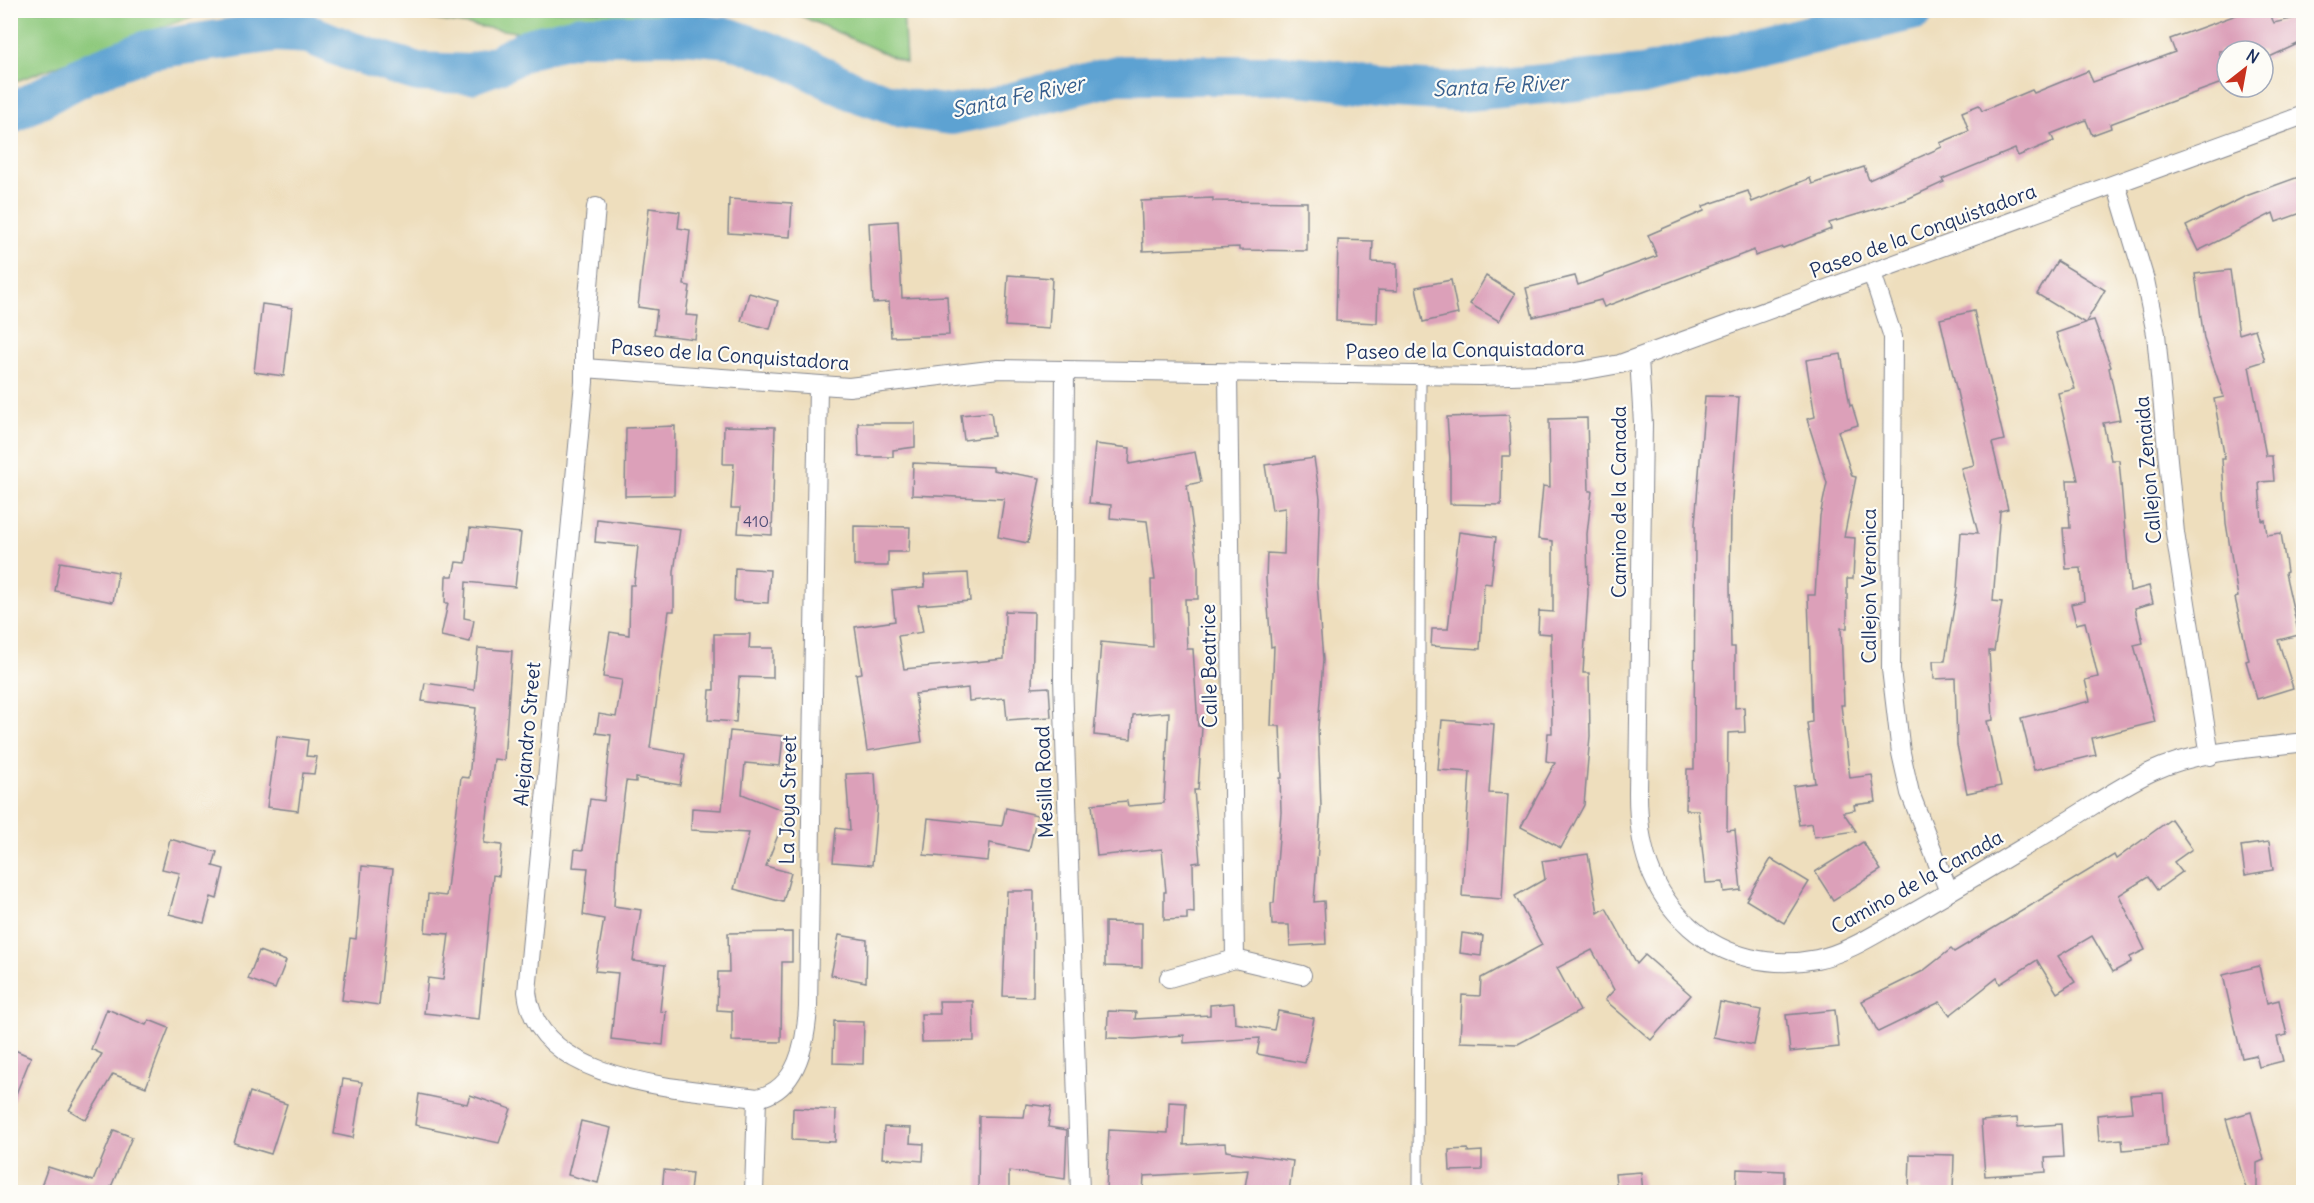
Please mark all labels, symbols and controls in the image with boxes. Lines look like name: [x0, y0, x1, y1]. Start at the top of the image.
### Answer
north arrow: [2215, 39, 2275, 99]
text: N: [2243, 45, 2263, 68]
water label: Santa Fe River: [1432, 68, 1570, 103]
water label: Santa Fe River: [949, 69, 1089, 124]
street label: Paseo de la Conquistadora: [1806, 178, 2040, 283]
street label: Paseo de la Conquistadora: [610, 334, 850, 375]
street label: Paseo de la Conquistadora: [1345, 335, 1585, 364]
street label: Callejon Zenaida: [2129, 395, 2166, 545]
street label: Camino de la Canada: [1606, 406, 1631, 598]
street label: Callejon Veronica: [1856, 508, 1881, 664]
house number: 410: [743, 511, 769, 531]
street label: Calle Beatrice: [1195, 604, 1222, 728]
street label: Alejandro Street: [508, 661, 545, 807]
street label: Mesilla Road: [1029, 725, 1058, 839]
street label: La Joya Street: [774, 735, 801, 865]
street label: Camino de la Canada: [1827, 824, 2007, 939]

